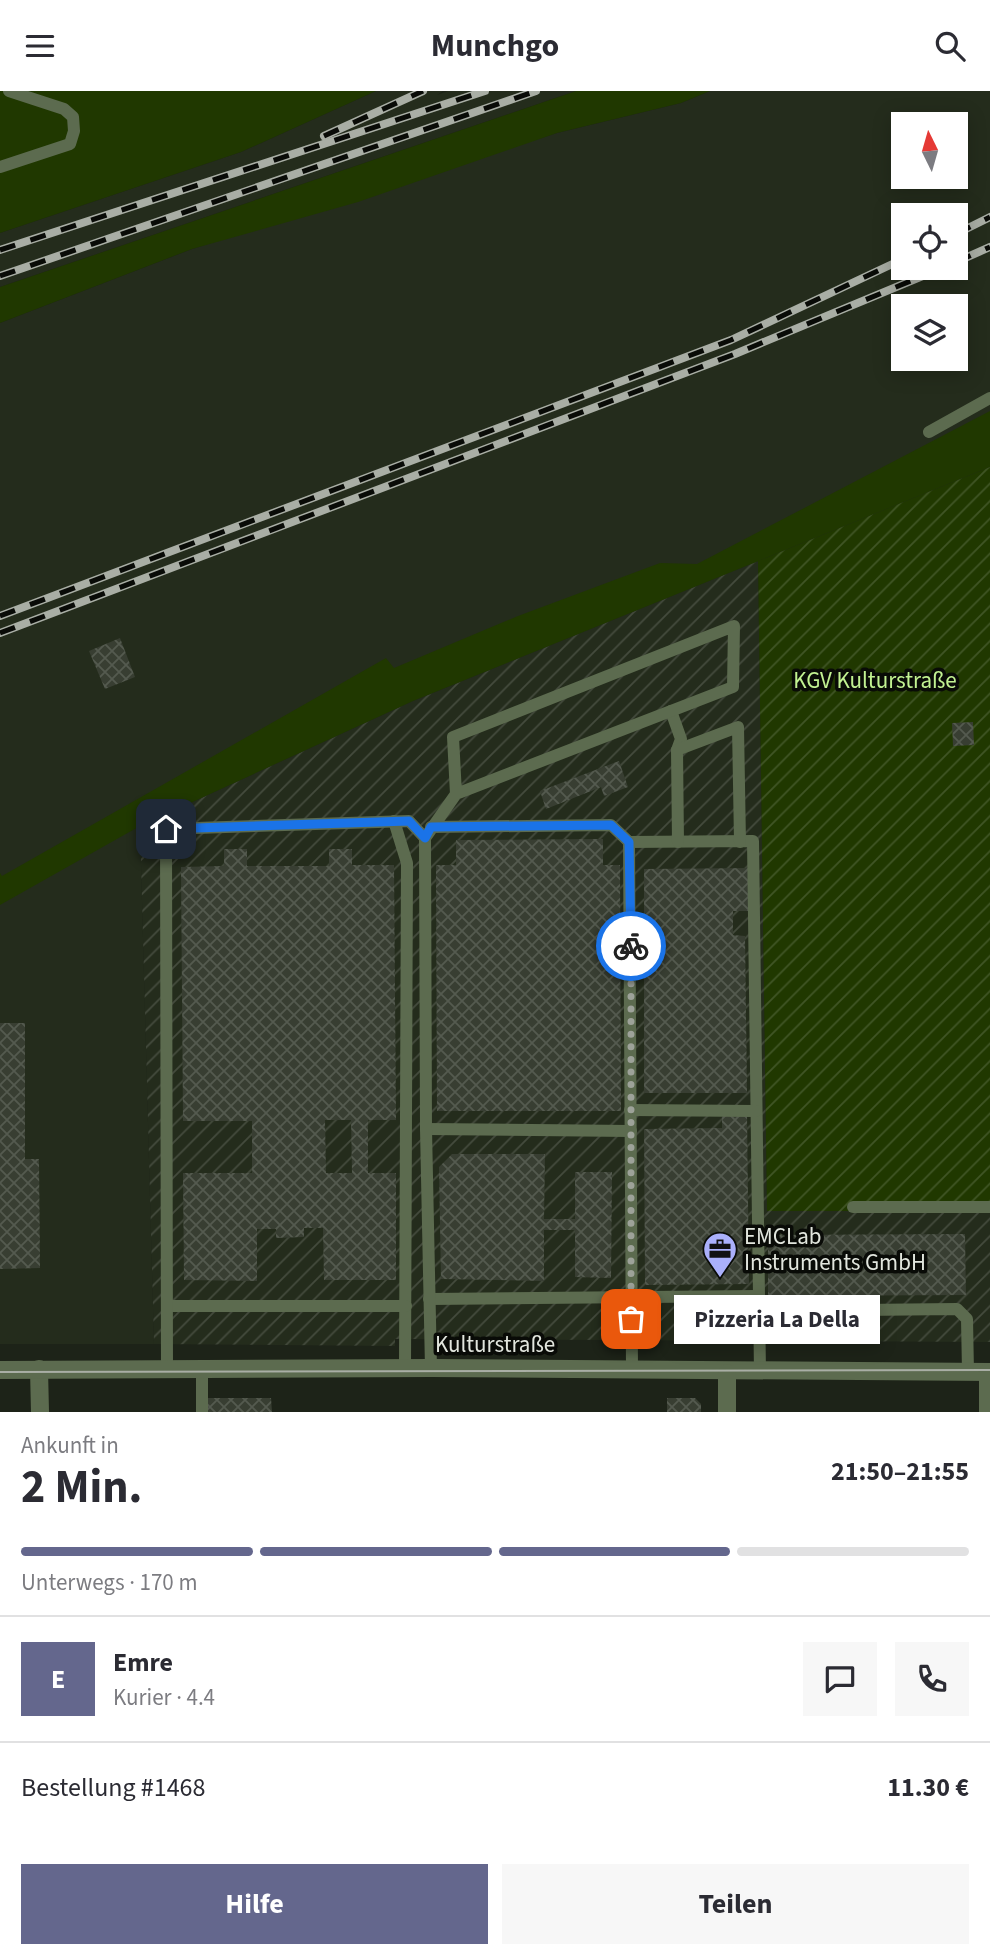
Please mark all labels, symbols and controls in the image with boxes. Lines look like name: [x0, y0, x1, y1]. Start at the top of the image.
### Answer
text: Munchgo: [431, 23, 559, 69]
icon: menu: [21, 27, 59, 65]
icon: search: [931, 27, 969, 65]
north arrow: [891, 112, 968, 189]
map controls: [891, 112, 968, 371]
button: locate: [891, 203, 968, 280]
button: layers: [891, 294, 968, 371]
park label: KGV Kulturstraße: [793, 664, 957, 697]
pin: [136, 799, 196, 859]
icon: home: [147, 810, 185, 848]
courier: [596, 911, 666, 981]
icon: bike: [612, 927, 650, 965]
place label: EMCLab Instruments GmbH: [744, 1220, 926, 1279]
office icon: EMCLab Instruments GmbH: [701, 1230, 739, 1279]
pin: [601, 1289, 661, 1349]
callout: Pizzeria La Della: [673, 1295, 880, 1343]
icon: bag: [612, 1300, 650, 1338]
text: Pizzeria La Della: [694, 1303, 860, 1336]
street label: Kulturstraße: [435, 1328, 555, 1361]
text: Ankunft in: [21, 1429, 119, 1462]
text: 21:50–21:55: [831, 1453, 969, 1490]
text: 2 Min.: [21, 1455, 142, 1520]
text: Unterwegs · 170 m: [21, 1566, 197, 1599]
button: chat: [803, 1642, 877, 1716]
button: phone: [895, 1642, 969, 1716]
text: Emre: [113, 1644, 173, 1681]
text: E: [51, 1661, 65, 1698]
text: Kurier · 4.4: [113, 1681, 215, 1714]
text: Bestellung #1468: [21, 1769, 205, 1806]
text: 11.30 €: [887, 1769, 969, 1806]
button: Hilfe: [21, 1864, 488, 1944]
button: Teilen: [502, 1864, 969, 1944]

